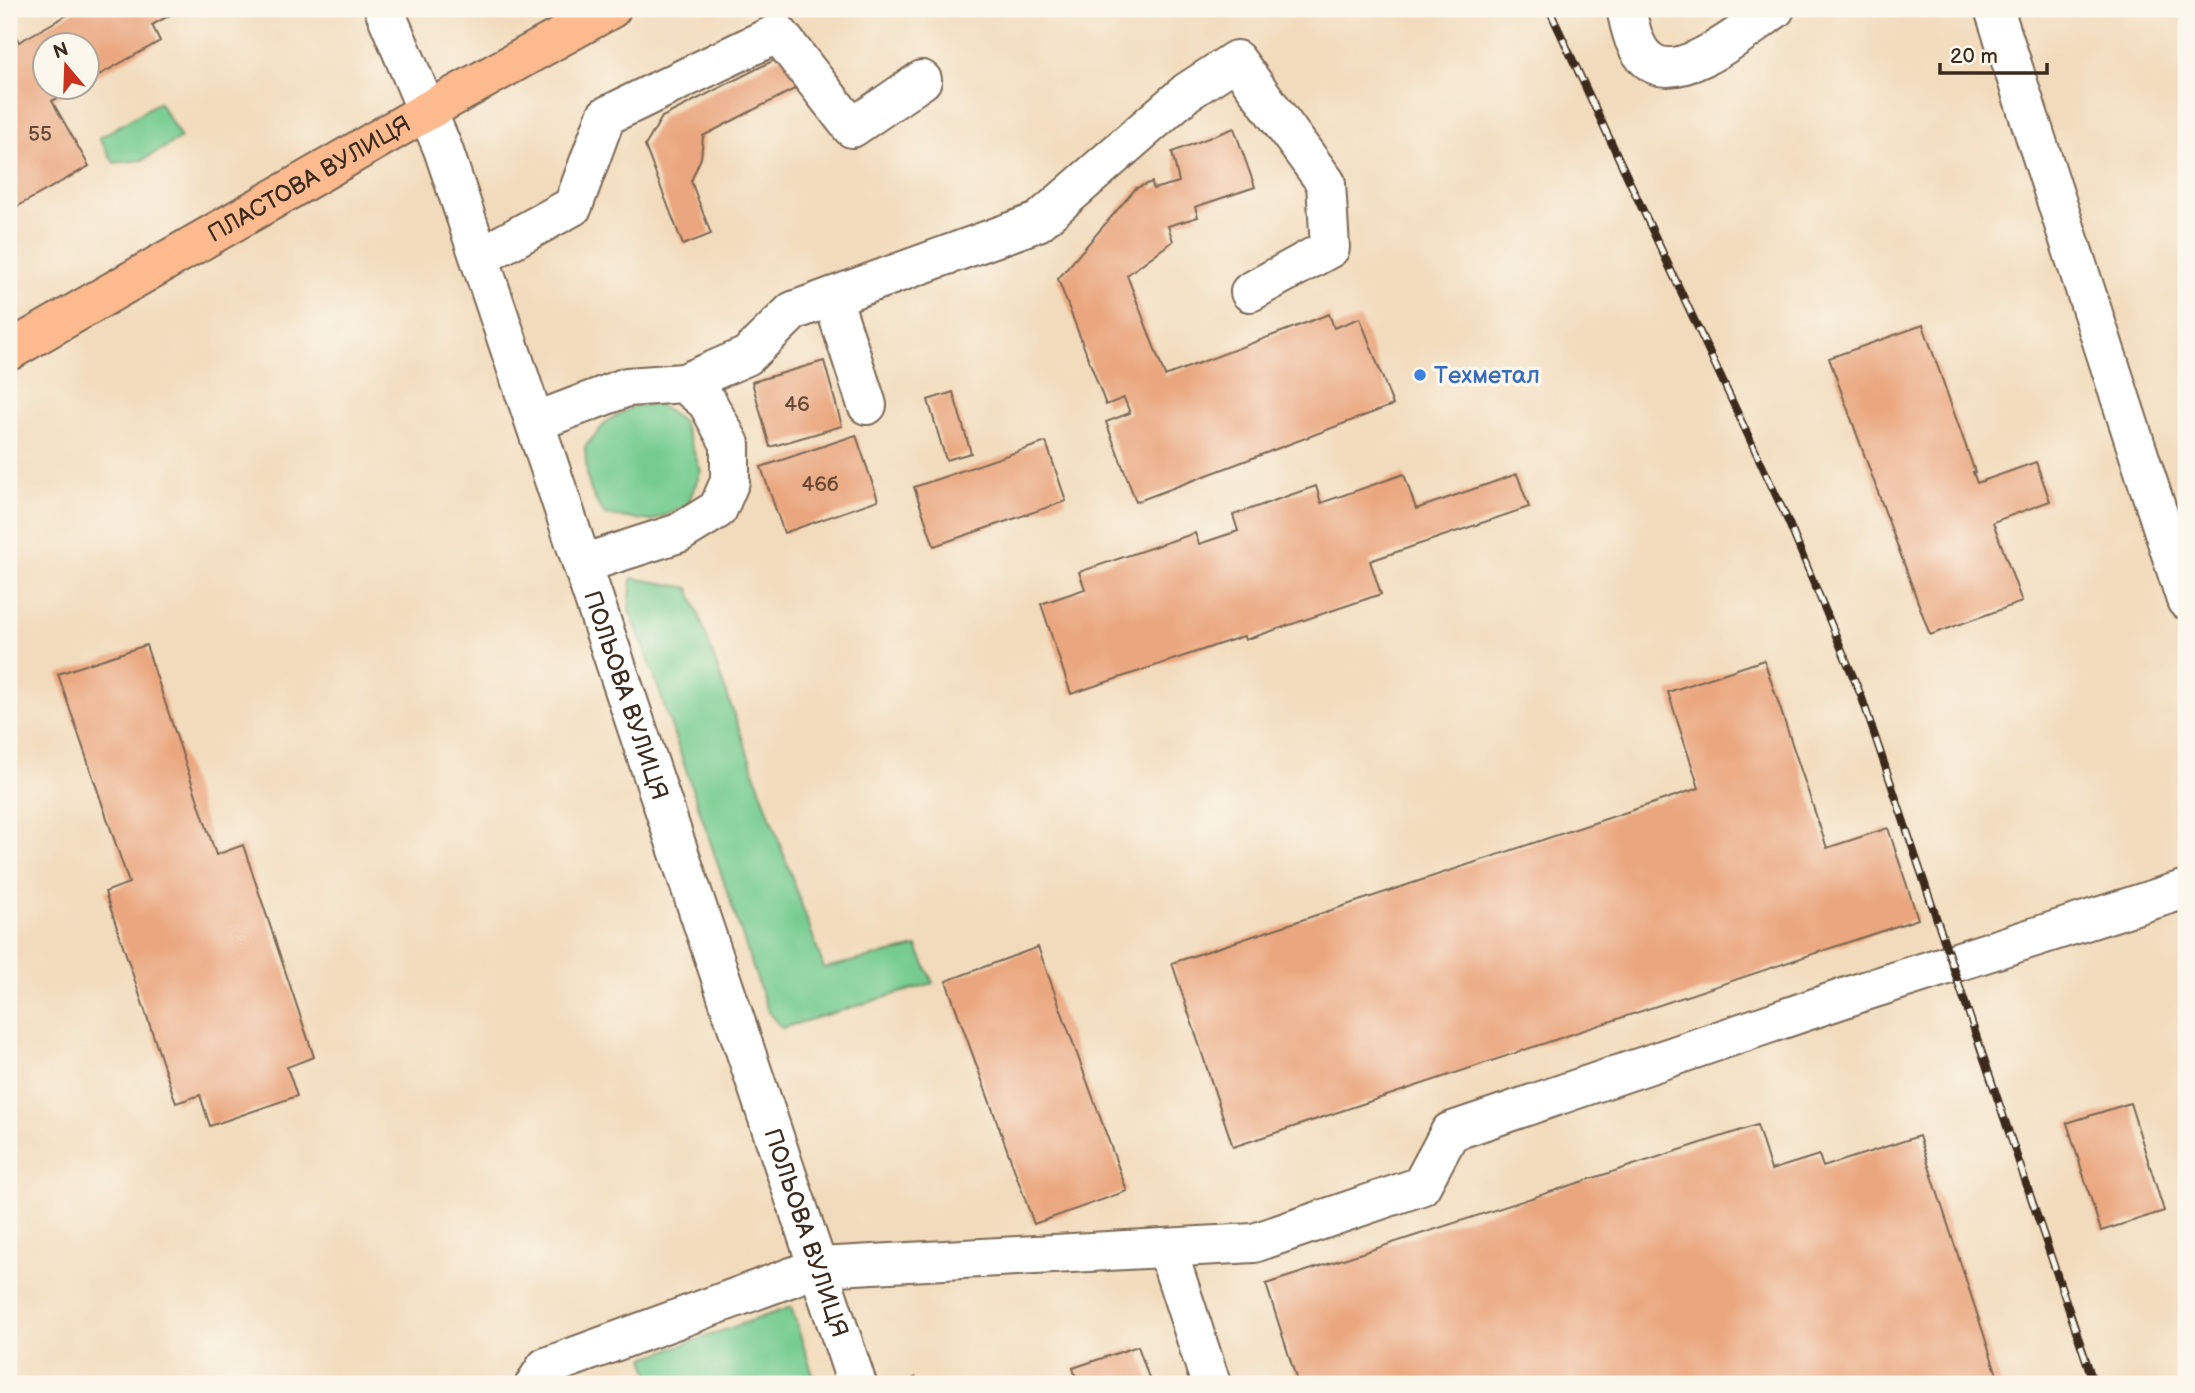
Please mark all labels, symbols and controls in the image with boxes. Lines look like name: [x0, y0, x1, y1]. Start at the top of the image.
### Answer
north arrow: [32, 32, 102, 102]
scale bar: [1940, 32, 2046, 76]
text: N: [50, 38, 71, 65]
text: 20 m: [1950, 44, 1998, 69]
street label: ПЛАСТОВА ВУЛИЦЯ: [203, 109, 416, 249]
house number: 55: [28, 122, 52, 147]
place label: Техметал: [1434, 361, 1540, 390]
marker: Техметал: [1412, 367, 1428, 383]
house number: 46: [784, 392, 810, 417]
house number: 46б: [801, 472, 839, 497]
street label: ПОЛЬОВА ВУЛИЦЯ: [577, 587, 674, 804]
street label: ПОЛЬОВА ВУЛИЦЯ: [757, 1125, 854, 1341]

